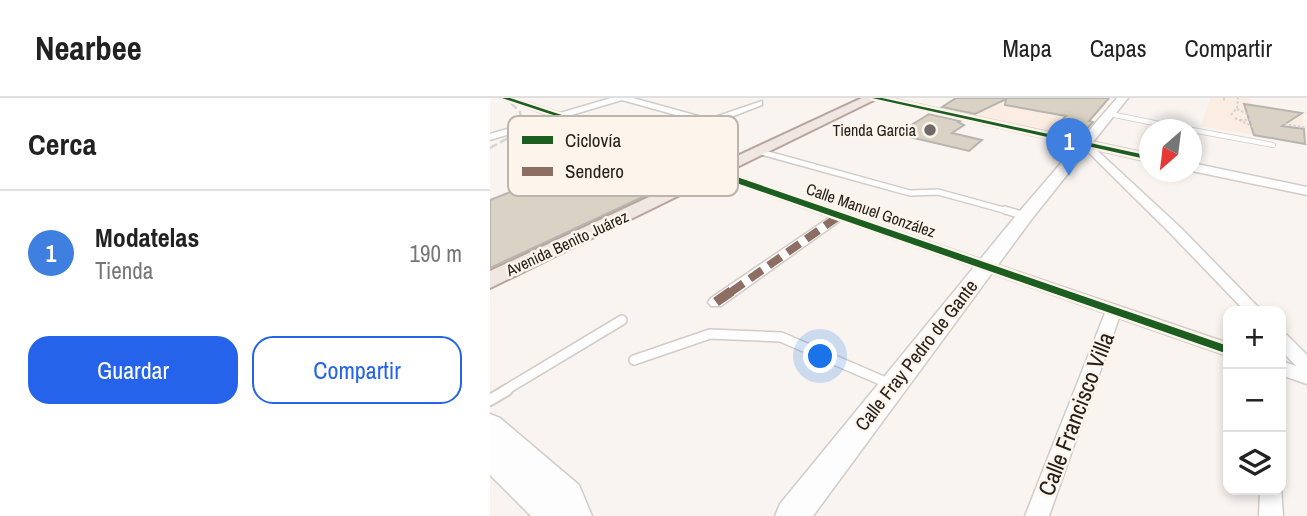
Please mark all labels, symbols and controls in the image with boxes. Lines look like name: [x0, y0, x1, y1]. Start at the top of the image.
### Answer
text: Nearbee: [35, 26, 142, 70]
text: Mapa: [1002, 32, 1052, 64]
text: Capas: [1090, 32, 1147, 64]
text: Compartir: [1185, 32, 1272, 64]
legend: [508, 116, 738, 196]
pin: 1: [1046, 118, 1092, 176]
place label: Tienda Garcia: [832, 119, 917, 141]
north arrow: [1139, 119, 1202, 182]
marker: Tienda Garcia: [922, 122, 938, 138]
text: Cerca: [28, 124, 96, 164]
text: Ciclovía: [565, 127, 622, 153]
text: Sendero: [565, 158, 624, 184]
street label: Calle Manuel González: [803, 178, 939, 243]
street label: Avenida Benito Juárez: [501, 205, 632, 281]
text: Modatelas: [95, 220, 199, 255]
text: 1: [46, 238, 56, 269]
text: 190 m: [410, 238, 462, 269]
text: Tienda: [95, 255, 153, 286]
street label: Calle Fray Pedro de Gante: [849, 274, 983, 436]
map controls: [1223, 306, 1286, 495]
button: +: [1223, 306, 1286, 369]
street label: Calle Francisco Villa: [1030, 327, 1121, 500]
button: Guardar: [28, 336, 238, 404]
button: Compartir: [252, 336, 462, 404]
your location: [803, 339, 837, 373]
button: −: [1223, 369, 1286, 432]
button: layers: [1223, 432, 1286, 495]

